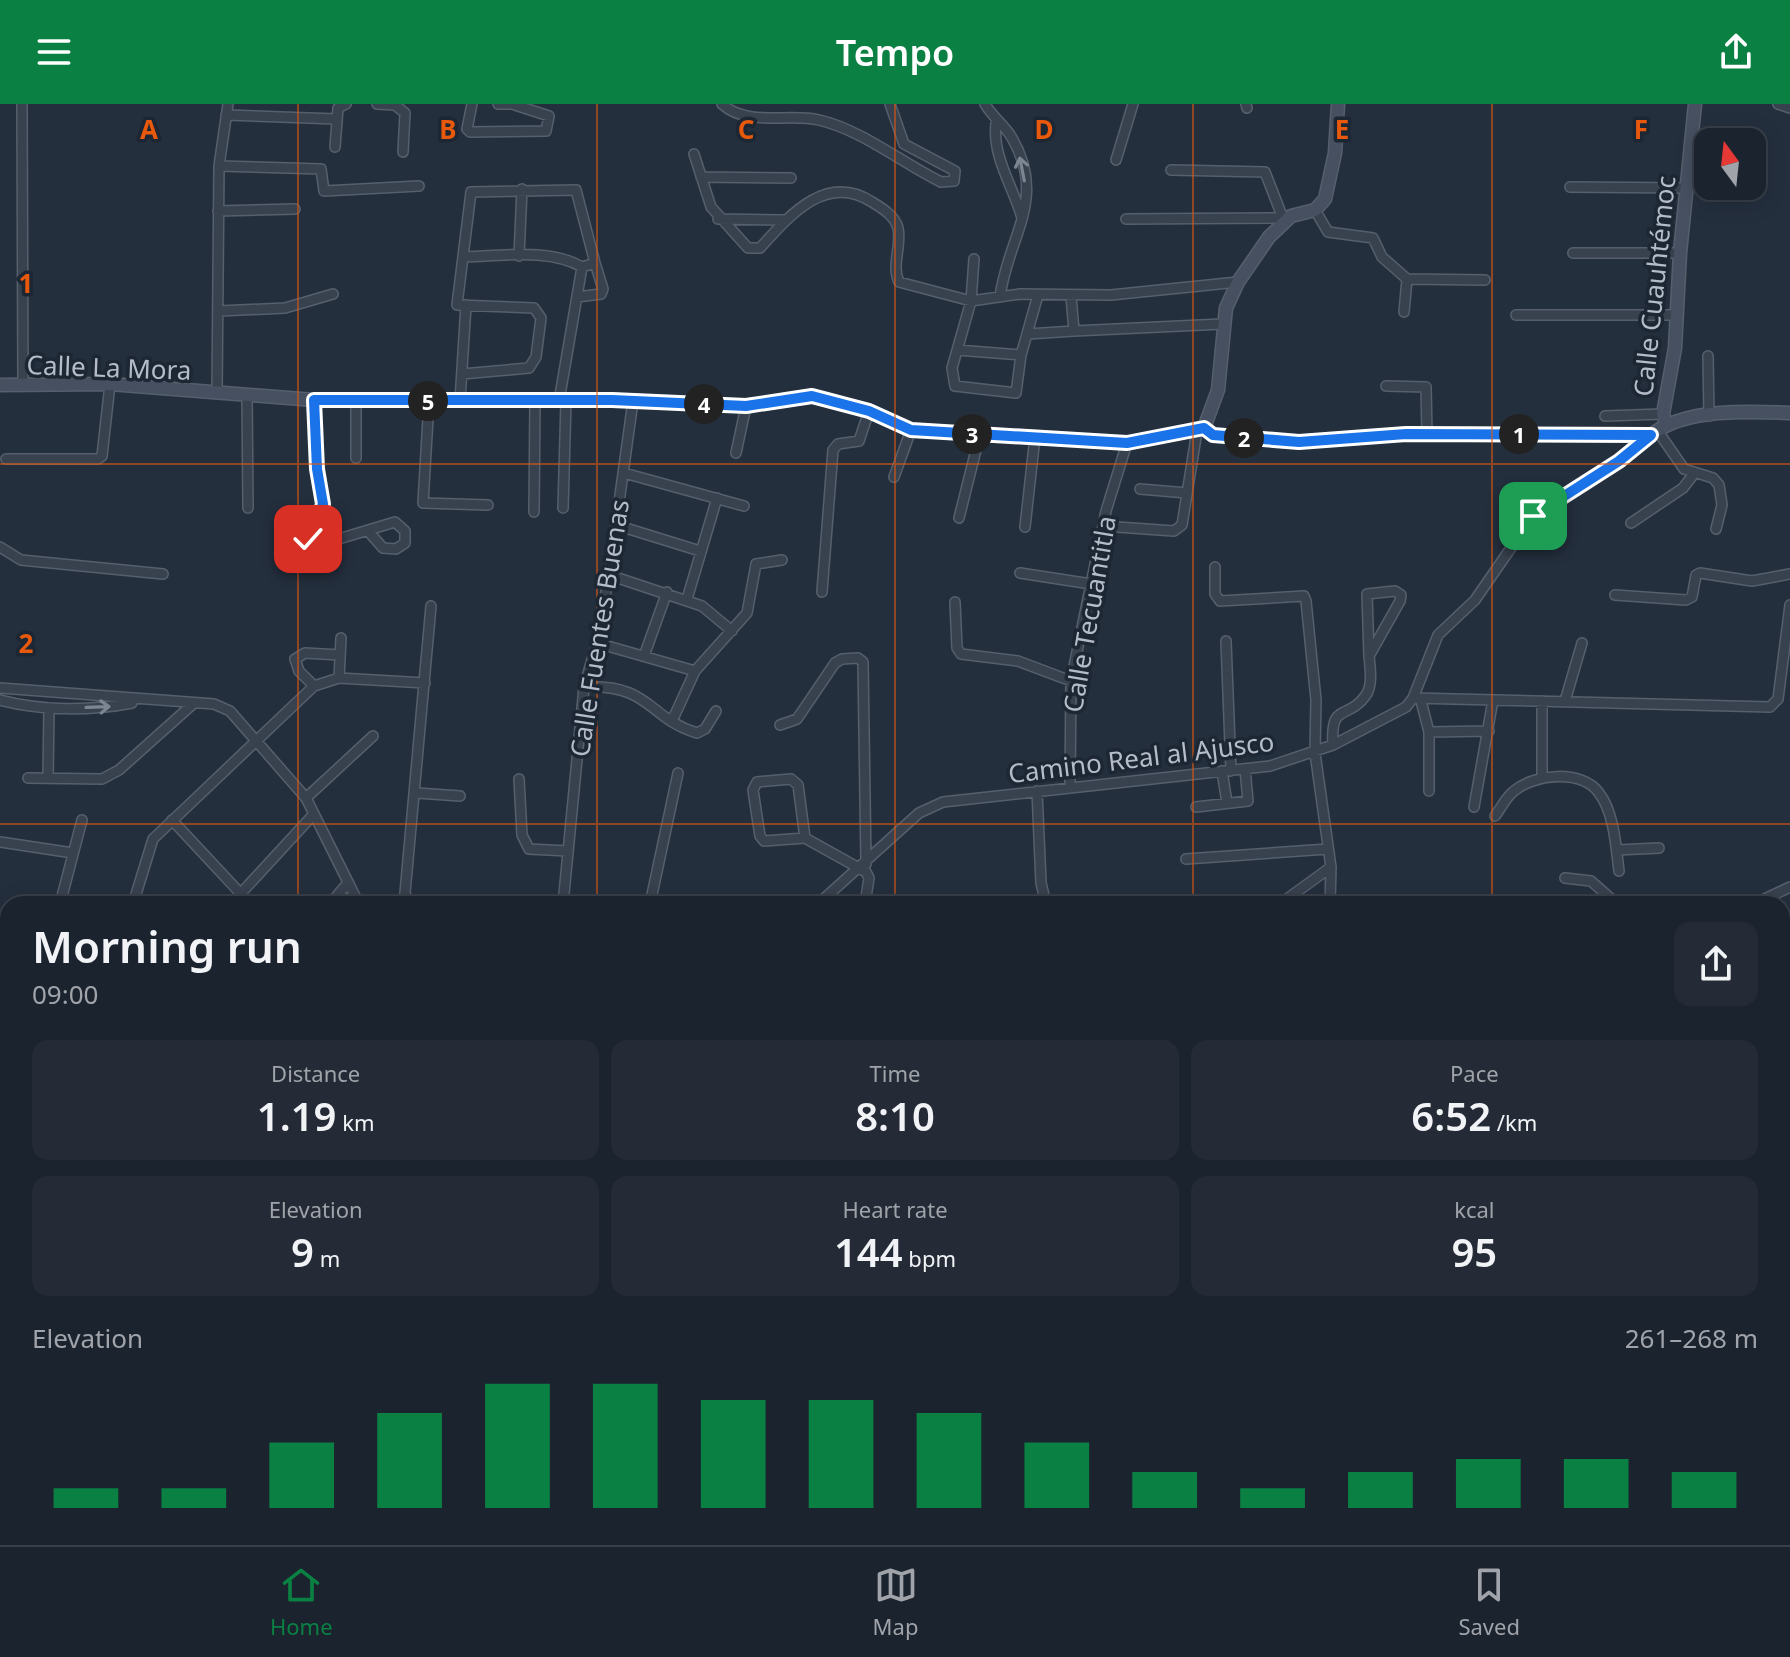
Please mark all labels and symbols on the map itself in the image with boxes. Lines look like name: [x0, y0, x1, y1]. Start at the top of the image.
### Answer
text: A: [140, 111, 158, 147]
text: B: [439, 111, 457, 147]
text: C: [738, 111, 754, 147]
text: D: [1034, 111, 1054, 147]
text: E: [1335, 111, 1349, 147]
text: F: [1634, 111, 1648, 147]
north arrow: [1694, 128, 1766, 200]
one-way arrow: [1014, 156, 1029, 182]
street label: Calle Cuauhtémoc: [1625, 174, 1683, 398]
text: 1: [19, 265, 33, 301]
street label: Calle La Mora: [26, 346, 192, 388]
pin: 5: [408, 381, 448, 421]
pin: 4: [684, 384, 724, 424]
pin: 3: [952, 414, 992, 454]
pin: 1: [1499, 414, 1539, 454]
pin: 2: [1224, 418, 1264, 458]
pin: [1499, 482, 1567, 550]
street label: Calle Fuentes Buenas: [561, 497, 637, 759]
pin: [274, 505, 342, 573]
street label: Calle Tecuantitla: [1054, 513, 1124, 715]
text: 2: [19, 625, 34, 661]
one-way arrow: [84, 700, 111, 715]
street label: Camino Real al Ajusco: [1006, 723, 1276, 791]

